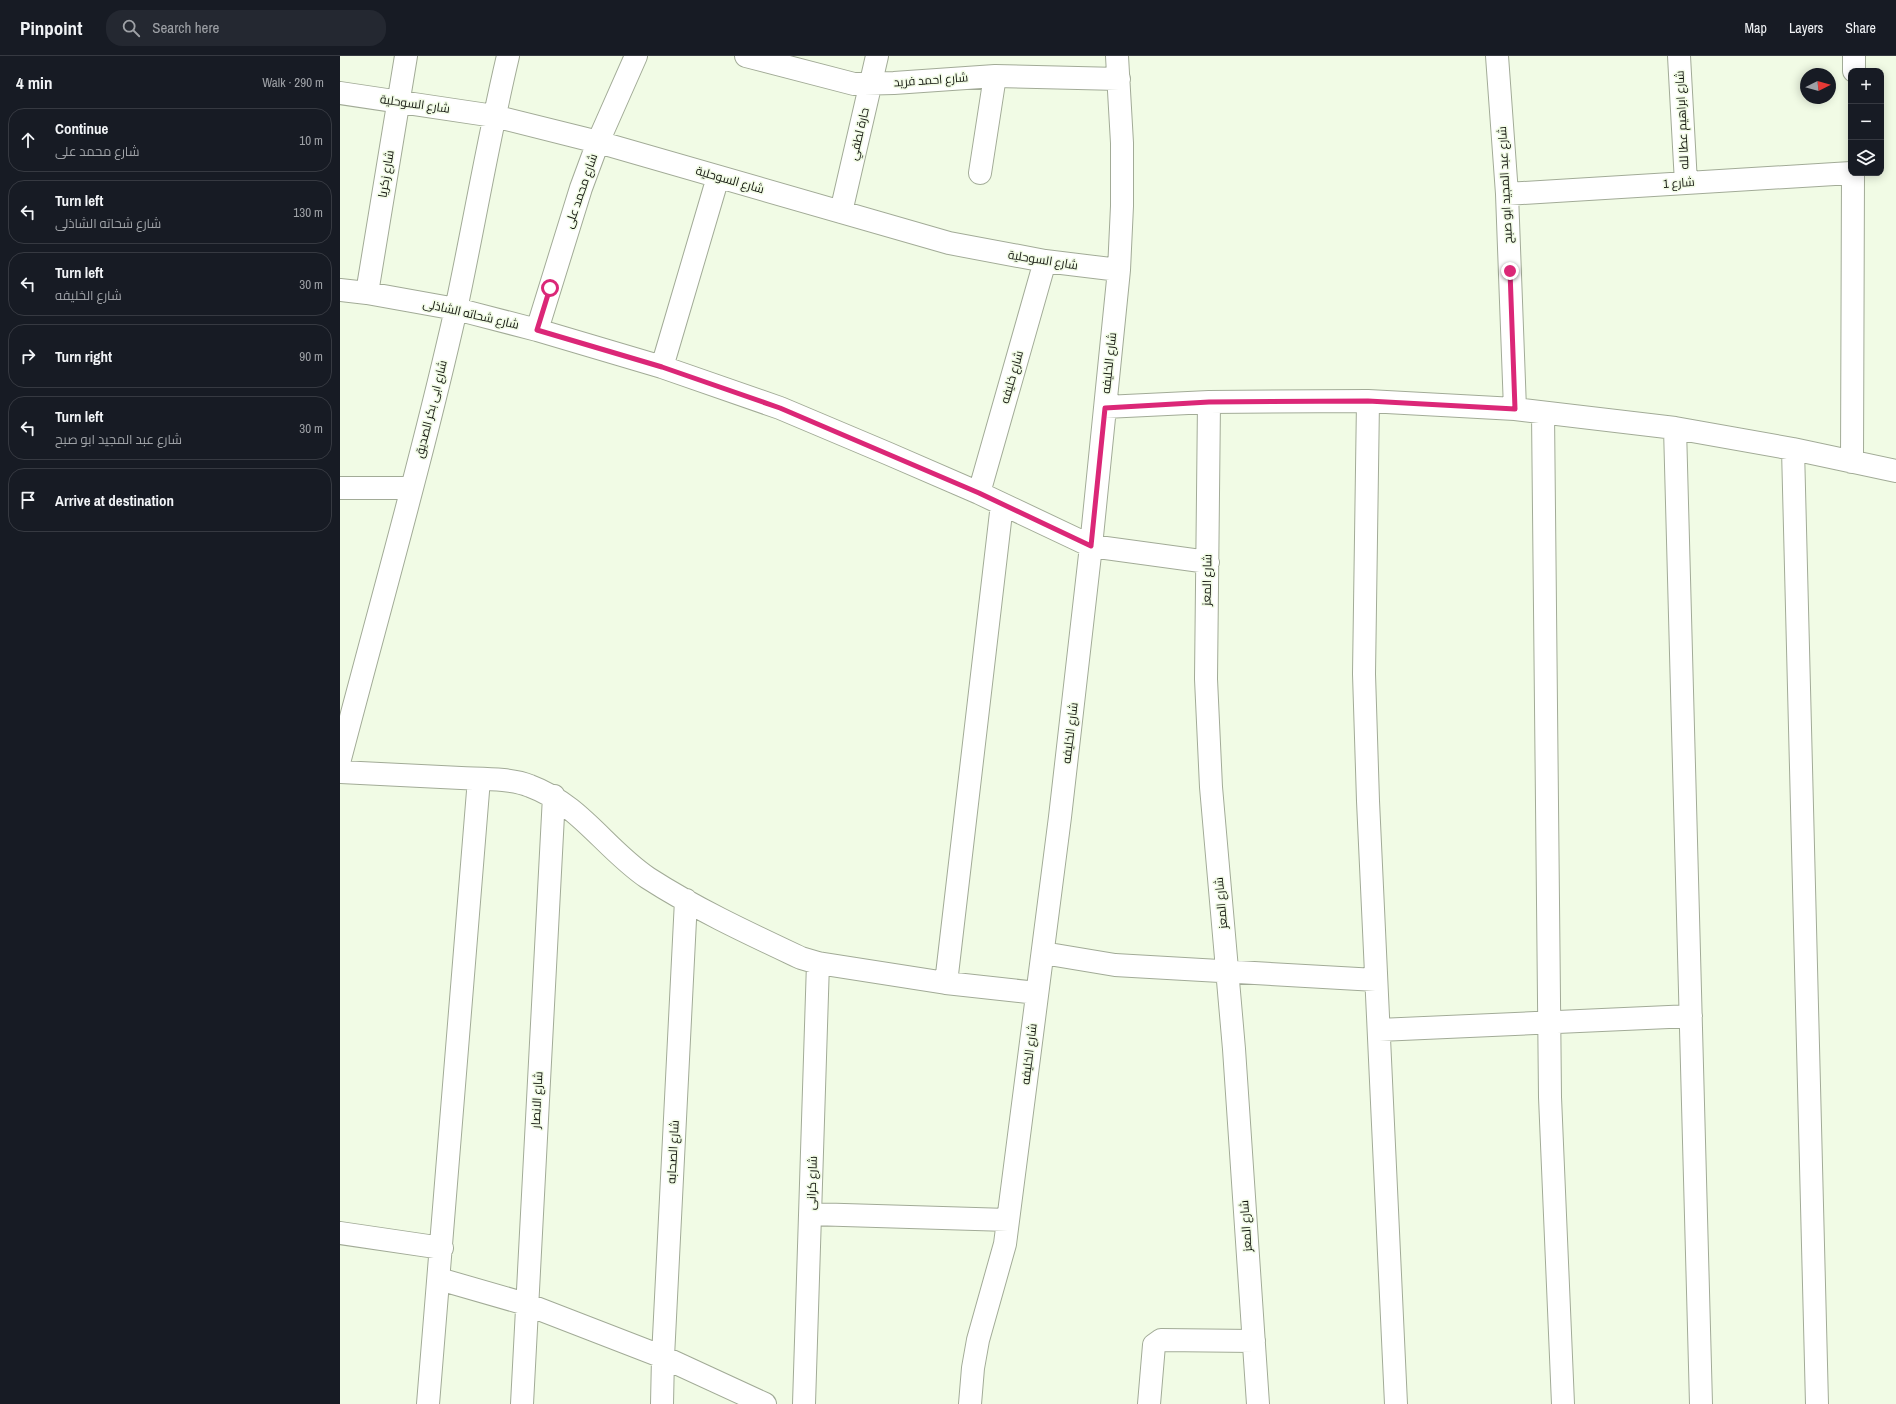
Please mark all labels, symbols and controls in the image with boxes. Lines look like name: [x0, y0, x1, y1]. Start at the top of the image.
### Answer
search box: [106, 10, 386, 46]
text: Pinpoint: [20, 15, 82, 41]
icon: search: [120, 17, 142, 39]
text: Search here: [152, 17, 219, 38]
text: Map: [1745, 19, 1767, 37]
text: Layers: [1789, 19, 1823, 37]
text: Share: [1845, 19, 1876, 37]
north arrow: [1800, 68, 1836, 104]
map controls: [1848, 68, 1884, 176]
button: +: [1848, 68, 1884, 104]
street label: شارع احمد فريد: [893, 69, 969, 91]
street label: شارع ابراهيم عطا لله: [1671, 70, 1693, 170]
text: 4 min: [16, 71, 52, 94]
text: Walk · 290 m: [262, 74, 324, 91]
street label: شارع السوحلية: [379, 91, 451, 117]
button: −: [1848, 104, 1884, 140]
street label: حارة لطفي: [845, 106, 875, 162]
text: Continue: [55, 118, 108, 139]
street label: شارع عبد المجيد ابو صبح: [1494, 126, 1516, 244]
icon: ahead: [17, 129, 39, 151]
text: 10 m: [299, 132, 323, 149]
button: layers: [1848, 140, 1884, 176]
text: شارع محمد على: [55, 143, 139, 160]
street label: شارع زكريا: [374, 149, 398, 199]
street label: شارع محمد على: [561, 151, 601, 230]
street label: شارع السوحلية: [694, 163, 766, 197]
street label: شارع 1: [1663, 174, 1695, 192]
text: Turn left: [55, 190, 103, 211]
icon: left: [17, 201, 39, 223]
text: 130 m: [293, 204, 323, 221]
text: شارع شحاته الشاذلى: [55, 215, 161, 232]
street label: شارع السوحلية: [1007, 247, 1079, 273]
text: Turn left: [55, 262, 103, 283]
route end: [1501, 262, 1519, 280]
icon: left: [17, 273, 39, 295]
text: 30 m: [299, 276, 323, 293]
route start: [541, 279, 559, 297]
text: شارع الخليفه: [55, 287, 122, 304]
street label: شارع شحاته الشاذلى: [421, 295, 521, 333]
street label: شارع الخليفه: [1098, 331, 1120, 394]
icon: right: [17, 345, 39, 367]
text: Turn right: [55, 346, 112, 367]
text: 90 m: [299, 348, 323, 365]
street label: شارع خليفه: [997, 349, 1027, 405]
street label: شارع ابى بكر الصديق: [411, 358, 451, 460]
text: Turn left: [55, 406, 103, 427]
icon: left: [17, 417, 39, 439]
text: 30 m: [299, 420, 323, 437]
text: شارع عبد المجيد ابو صبح: [55, 431, 182, 448]
icon: arrive: [17, 489, 39, 511]
text: Arrive at destination: [55, 490, 174, 511]
street label: شارع المعز: [1199, 554, 1215, 607]
street label: شارع الخليفه: [1058, 701, 1082, 765]
street label: شارع المعز: [1211, 876, 1231, 931]
street label: شارع الخليفه: [1017, 1022, 1041, 1086]
street label: شارع الانصار: [527, 1071, 546, 1130]
street label: شارع الصحابه: [663, 1120, 683, 1184]
street label: شارع كرانى: [803, 1156, 821, 1210]
street label: شارع المعز: [1236, 1200, 1256, 1253]

